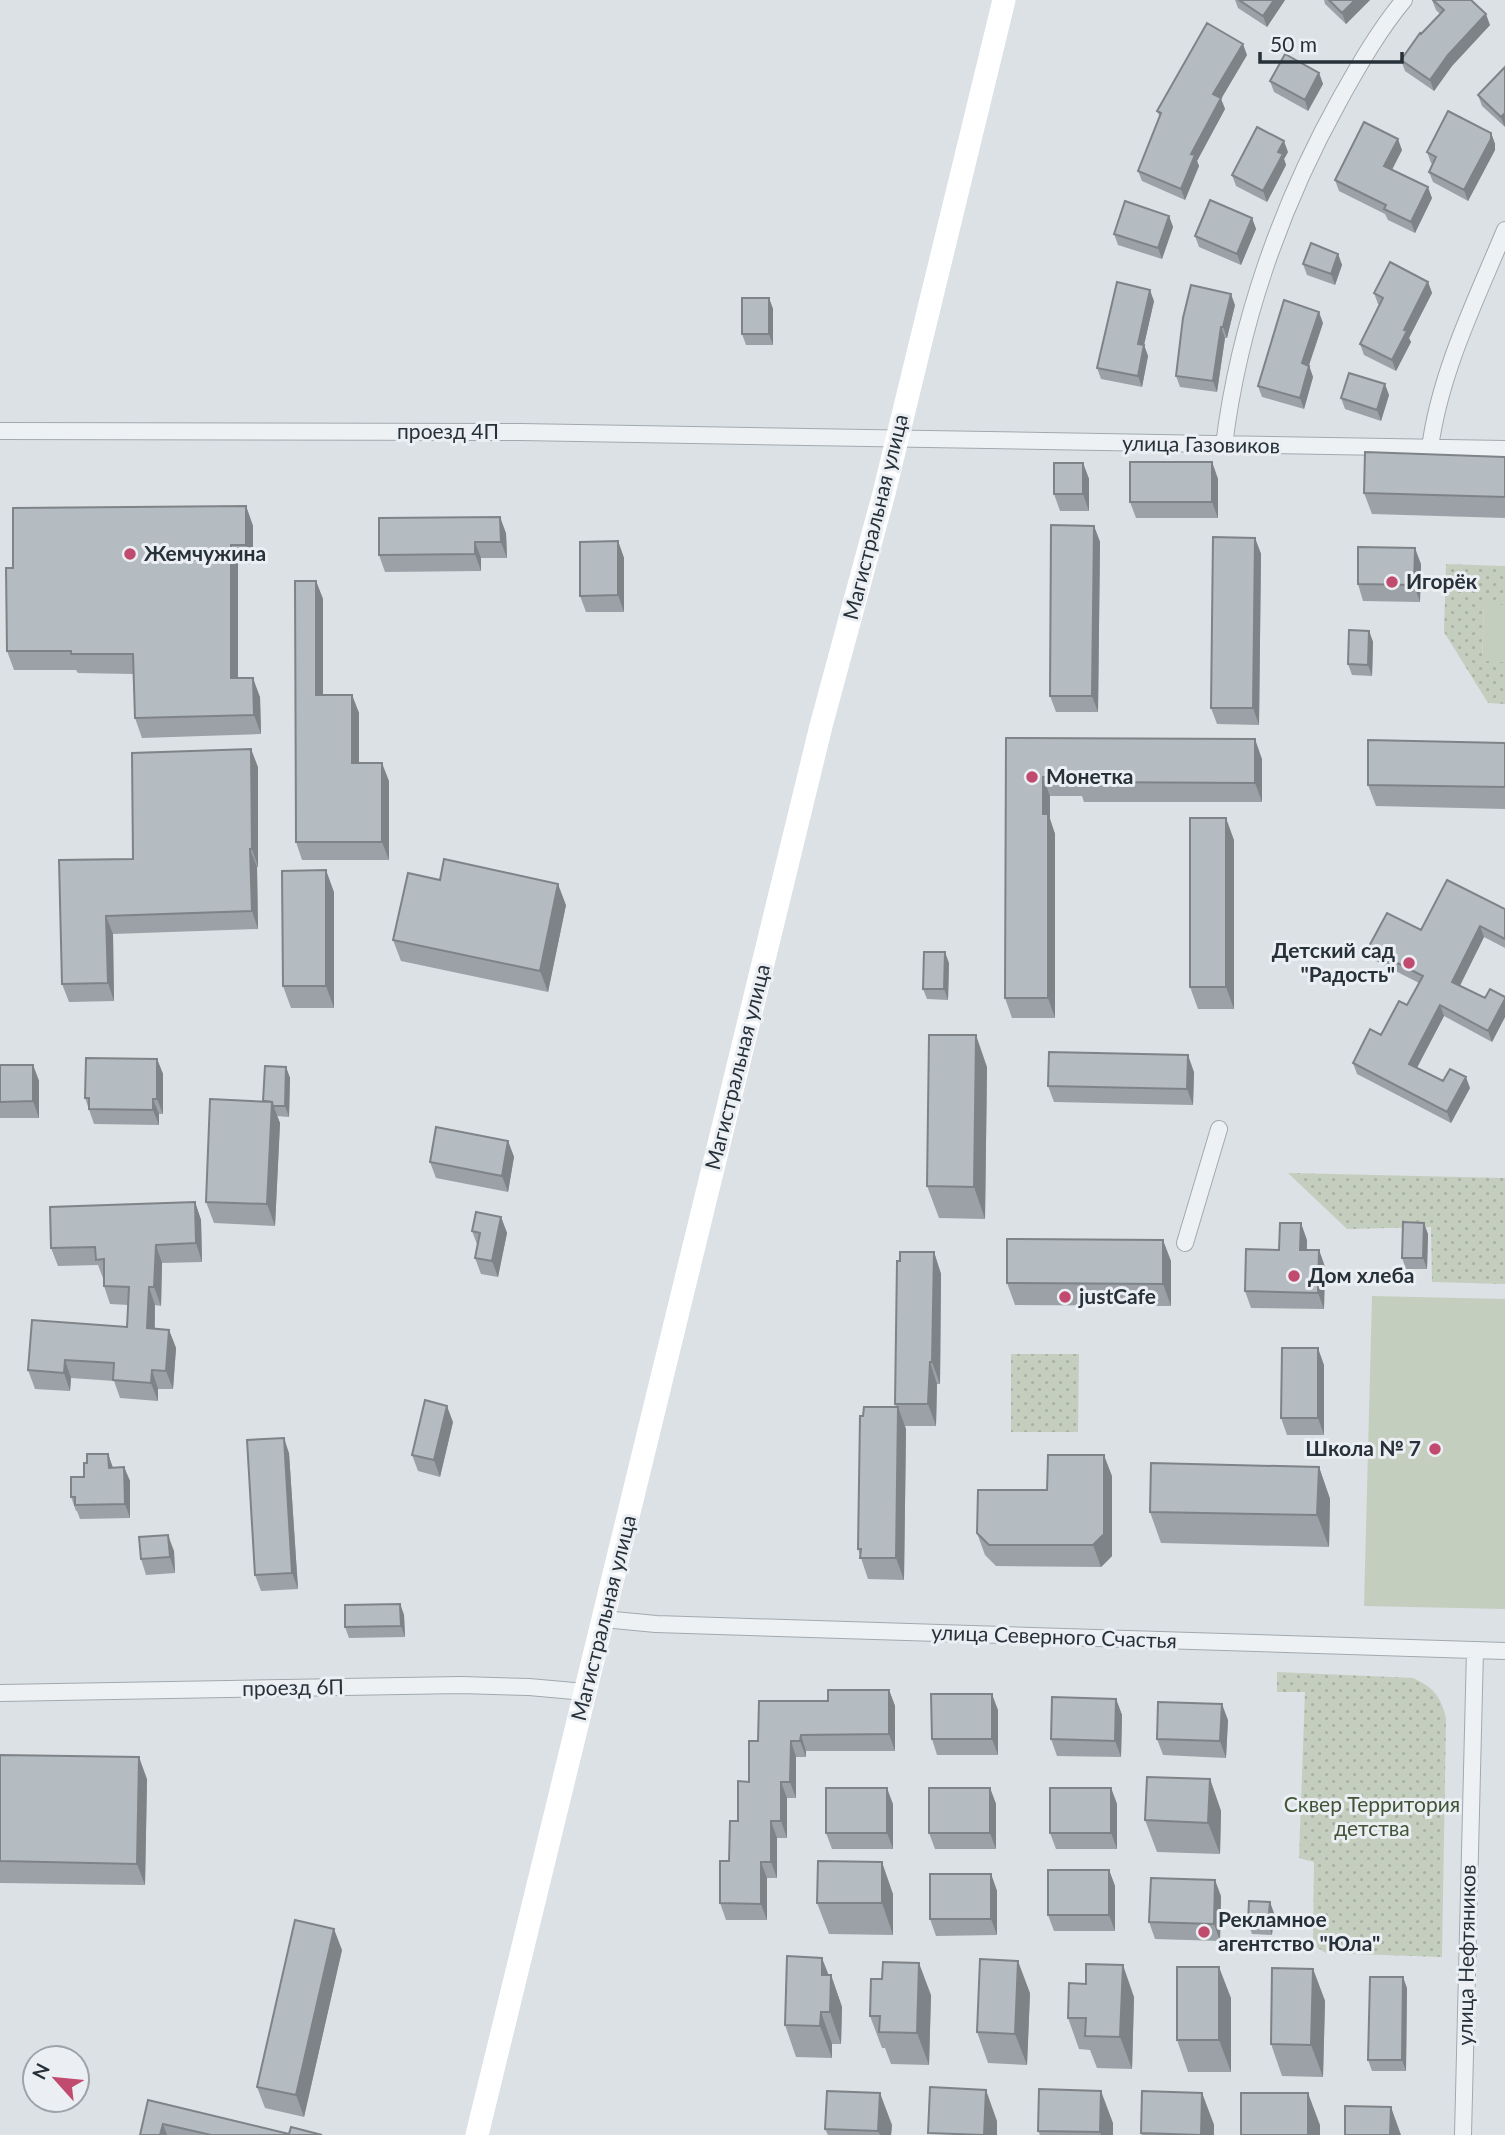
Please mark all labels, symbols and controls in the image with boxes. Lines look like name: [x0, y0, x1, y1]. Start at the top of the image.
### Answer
scale bar: [1260, 21, 1402, 65]
text: 50 m: [1270, 31, 1317, 56]
street label: Магистральная улица: [837, 411, 912, 622]
street label: проезд 4П: [397, 418, 499, 443]
street label: улица Газовиков: [1122, 430, 1280, 457]
place label: Жемчужина: [144, 540, 266, 565]
marker: Жемчужина: [122, 546, 138, 562]
place label: Игорёк: [1406, 568, 1478, 593]
marker: Игорёк: [1384, 574, 1400, 590]
place label: Монетка: [1046, 763, 1134, 788]
marker: Монетка: [1024, 769, 1040, 785]
place label: Детский сад "Радость": [1272, 937, 1395, 986]
marker: Детский сад "Радость": [1401, 955, 1417, 971]
street label: Магистральная улица: [699, 961, 774, 1172]
place label: Дом хлеба: [1308, 1262, 1414, 1287]
marker: Дом хлеба: [1286, 1268, 1302, 1284]
place label: justCafe: [1078, 1283, 1156, 1308]
marker: justCafe: [1057, 1289, 1073, 1305]
place label: Школа № 7: [1305, 1435, 1421, 1460]
marker: Школа № 7: [1427, 1441, 1443, 1457]
street label: Магистральная улица: [565, 1512, 640, 1723]
street label: улица Северного Счастья: [931, 1619, 1177, 1652]
street label: проезд 6П: [242, 1673, 344, 1700]
park label: Сквер Территория детства: [1284, 1791, 1460, 1840]
street label: улица Нефтяников: [1451, 1864, 1480, 2046]
place label: Рекламное агентство "Юла": [1218, 1906, 1380, 1955]
marker: Рекламное агентство "Юла": [1196, 1924, 1212, 1940]
north arrow: [21, 2044, 91, 2114]
text: N: [27, 2059, 54, 2083]

